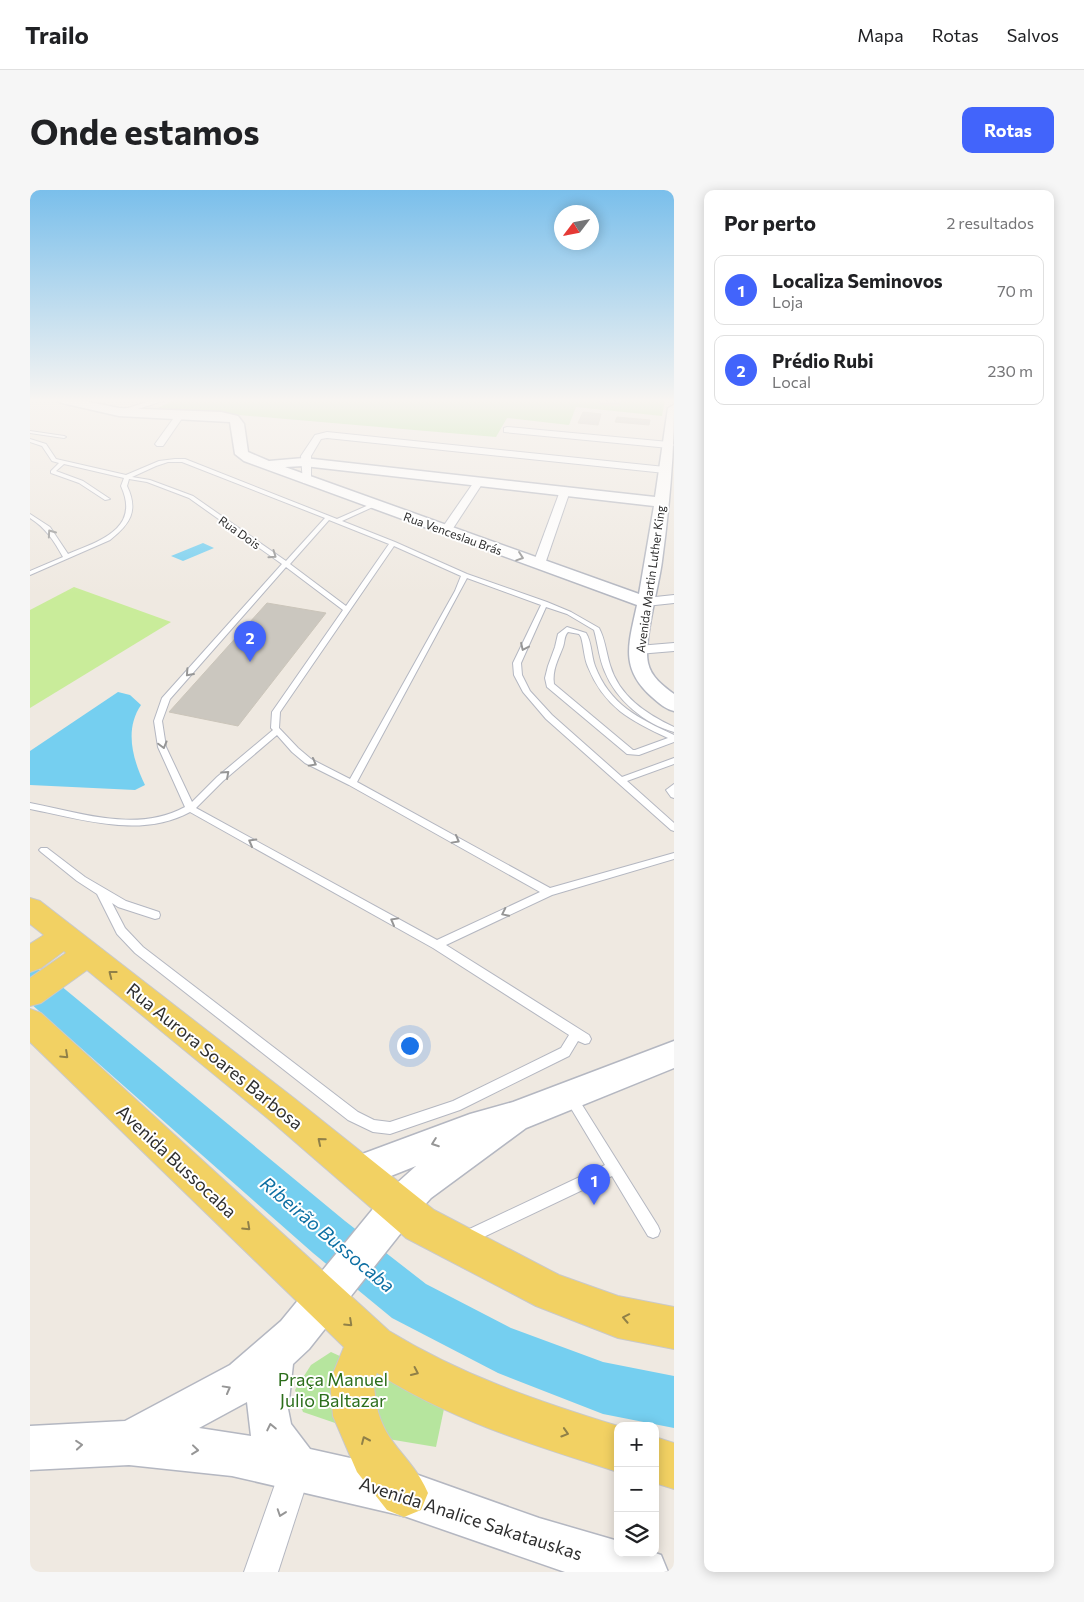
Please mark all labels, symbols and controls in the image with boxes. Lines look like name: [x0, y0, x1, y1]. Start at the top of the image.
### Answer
text: Trailo: [25, 20, 89, 49]
text: Mapa: [857, 24, 904, 46]
text: Rotas: [932, 24, 979, 46]
text: Salvos: [1007, 24, 1059, 46]
button: Rotas: [962, 107, 1054, 153]
text: Onde estamos: [30, 109, 260, 152]
north arrow: [554, 205, 599, 250]
text: Por perto: [724, 210, 816, 235]
text: 2 resultados: [946, 213, 1034, 232]
text: Localiza Seminovos: [772, 269, 943, 292]
text: 1: [737, 281, 745, 300]
text: 70 m: [997, 281, 1033, 300]
text: Loja: [772, 292, 803, 311]
text: Prédio Rubi: [772, 349, 874, 372]
text: 2: [736, 361, 746, 380]
text: 230 m: [988, 361, 1033, 380]
text: Local: [772, 372, 811, 391]
street label: Avenida Martin Luther King: [633, 504, 667, 653]
street label: Rua Venceslau Brás: [402, 509, 504, 557]
street label: Rua Dois: [216, 513, 264, 551]
one-way arrow: [48, 529, 57, 539]
one-way arrow: [267, 549, 277, 558]
one-way arrow: [515, 551, 523, 561]
pin: 2: [234, 621, 266, 662]
one-way arrow: [520, 642, 531, 651]
one-way arrow: [185, 668, 194, 677]
one-way arrow: [157, 741, 168, 750]
one-way arrow: [308, 757, 317, 767]
one-way arrow: [220, 771, 229, 780]
one-way arrow: [451, 834, 460, 844]
one-way arrow: [248, 838, 257, 848]
one-way arrow: [501, 907, 510, 917]
one-way arrow: [391, 917, 400, 927]
one-way arrow: [109, 971, 118, 979]
street label: Rua Aurora Soares Barbosa: [122, 978, 308, 1134]
your location: [397, 1033, 423, 1059]
one-way arrow: [60, 1049, 69, 1058]
street label: Avenida Bussocaba: [113, 1100, 241, 1222]
one-way arrow: [431, 1137, 439, 1147]
one-way arrow: [317, 1138, 326, 1147]
pin: 1: [578, 1164, 610, 1205]
water label: Ribeirão Bussocaba: [256, 1171, 400, 1297]
one-way arrow: [242, 1221, 251, 1230]
one-way arrow: [622, 1313, 631, 1324]
one-way arrow: [343, 1317, 352, 1326]
one-way arrow: [410, 1365, 419, 1376]
park label: Praça Manuel Julio Baltazar: [278, 1368, 388, 1411]
one-way arrow: [222, 1386, 231, 1396]
one-way arrow: [266, 1422, 276, 1431]
map controls: [614, 1422, 659, 1557]
button: +: [614, 1422, 659, 1467]
one-way arrow: [561, 1427, 569, 1437]
one-way arrow: [361, 1436, 372, 1445]
one-way arrow: [75, 1439, 83, 1450]
one-way arrow: [192, 1444, 200, 1455]
button: −: [614, 1467, 659, 1512]
street label: Avenida Analice Sakatauskas: [357, 1472, 585, 1564]
one-way arrow: [276, 1509, 286, 1517]
button: layers: [614, 1512, 659, 1557]

